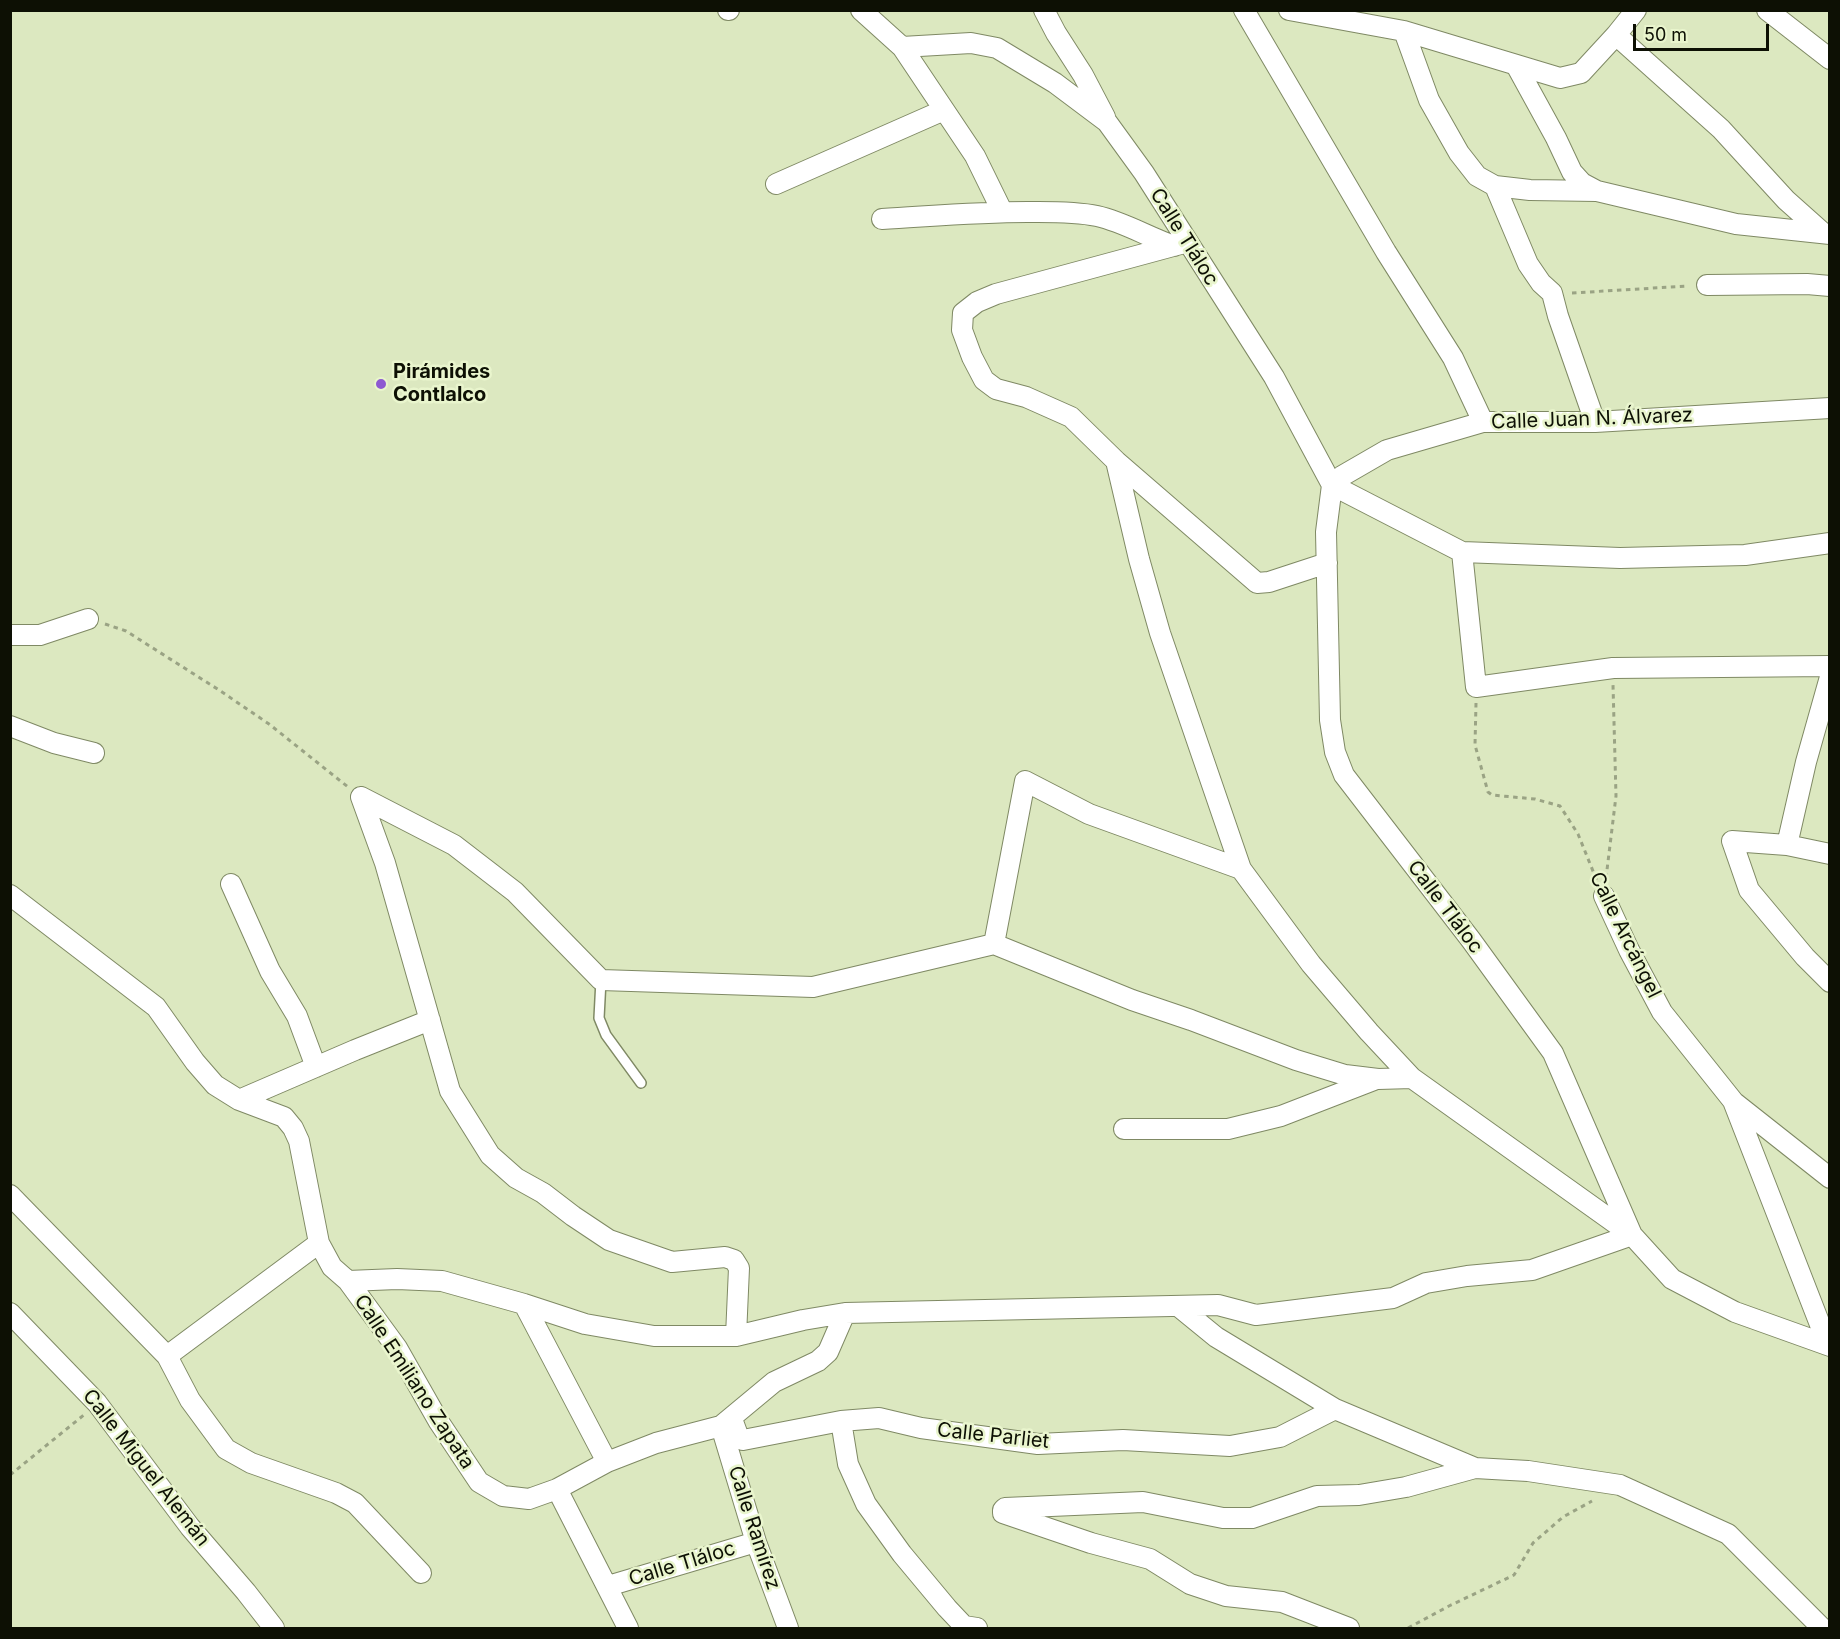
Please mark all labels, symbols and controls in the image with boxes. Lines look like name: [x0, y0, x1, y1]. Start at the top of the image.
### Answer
scale bar: [1636, 12, 1772, 50]
text: 50 m: [1644, 24, 1687, 45]
street label: Calle Tláloc: [1145, 184, 1223, 290]
place label: Pirámides Contlalco: [393, 360, 490, 407]
marker: Pirámides Contlalco: [374, 377, 388, 391]
street label: Calle Juan N. Álvarez: [1491, 403, 1693, 435]
street label: Calle Tláloc: [1402, 856, 1488, 958]
street label: Calle Arcángel: [1584, 868, 1666, 1002]
street label: Calle Emiliano Zapata: [349, 1290, 479, 1474]
street label: Calle Miguel Alemán: [77, 1385, 215, 1551]
street label: Calle Parliet: [936, 1418, 1050, 1454]
street label: Calle Ramírez: [723, 1463, 785, 1593]
street label: Calle Tláloc: [626, 1536, 738, 1592]

